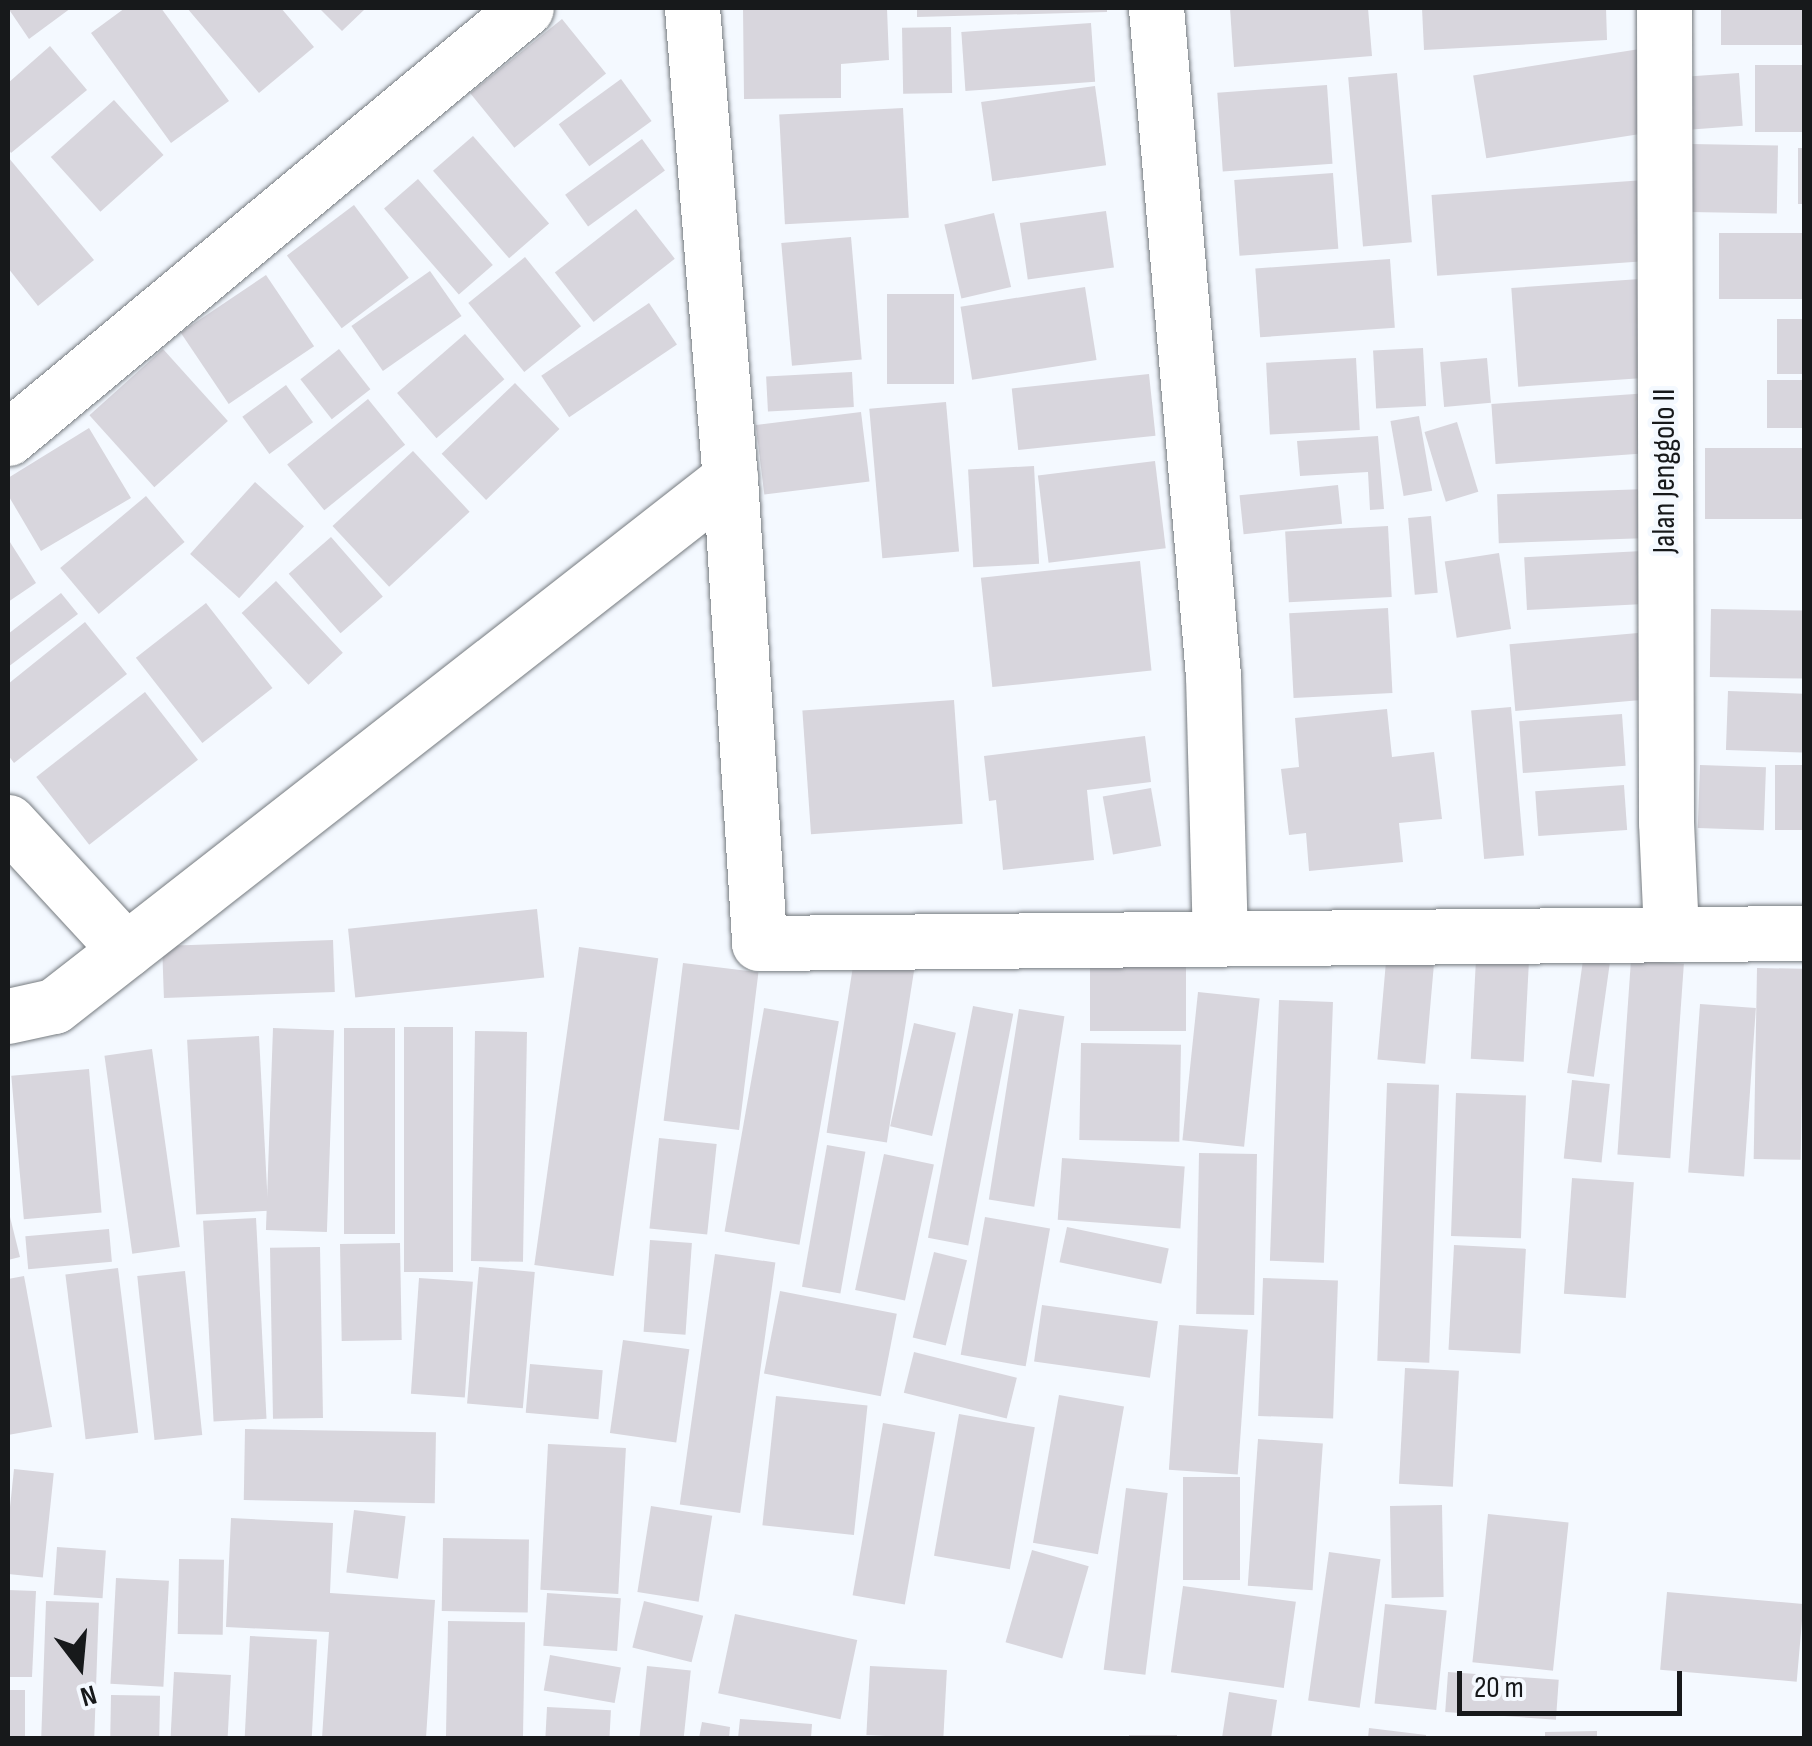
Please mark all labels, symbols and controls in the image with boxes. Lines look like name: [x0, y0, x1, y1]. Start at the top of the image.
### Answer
street label: Jalan Jenggolo II: [1646, 389, 1684, 553]
north arrow: [30, 1616, 130, 1716]
scale bar: [1462, 1651, 1687, 1713]
text: 20 m: [1474, 1670, 1524, 1706]
text: N: [77, 1677, 100, 1713]

